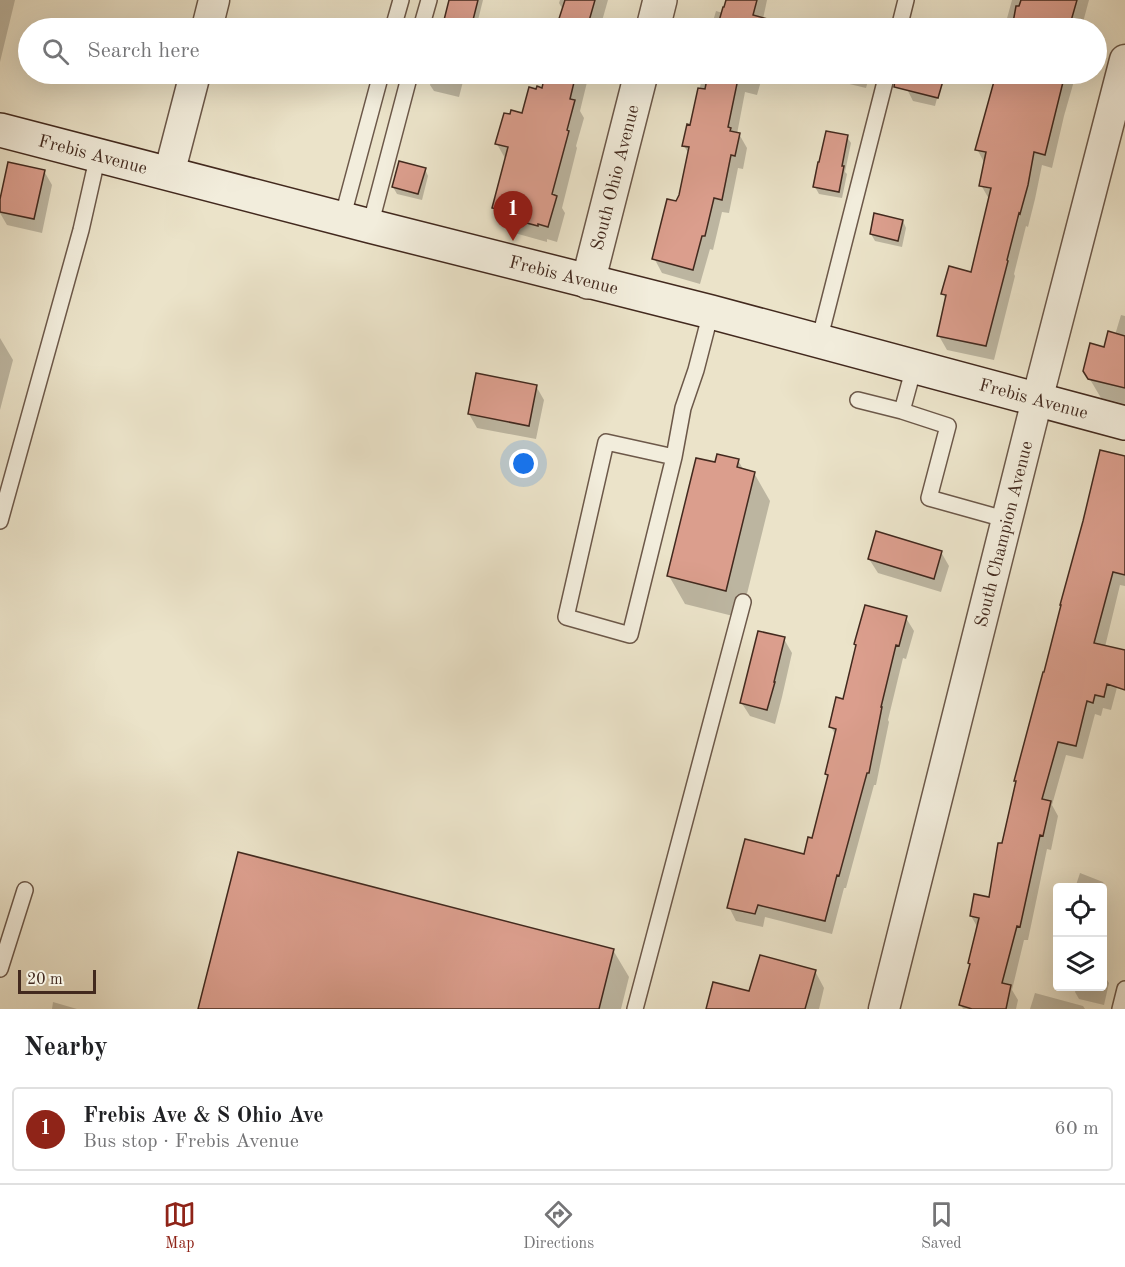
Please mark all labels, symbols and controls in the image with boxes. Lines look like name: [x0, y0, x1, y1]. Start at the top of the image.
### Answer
search box: [18, 18, 1107, 84]
icon: search: [39, 35, 72, 68]
text: Search here: [87, 40, 200, 62]
street label: South Ohio Avenue: [588, 103, 643, 252]
street label: Frebis Avenue: [36, 132, 149, 178]
pin: 1: [494, 192, 532, 241]
street label: Frebis Avenue: [507, 253, 620, 298]
street label: Frebis Avenue: [977, 376, 1090, 423]
street label: South Champion Avenue: [972, 439, 1036, 629]
your location: [509, 449, 538, 478]
map controls: [1053, 883, 1107, 991]
button: locate: [1053, 883, 1107, 937]
button: layers: [1053, 937, 1107, 991]
scale bar: [18, 967, 96, 994]
text: 20 m: [27, 972, 63, 988]
text: Nearby: [24, 1035, 108, 1061]
text: Frebis Ave & S Ohio Ave: [83, 1105, 324, 1127]
text: 1: [40, 1119, 51, 1139]
text: 60 m: [1054, 1119, 1099, 1139]
text: Bus stop · Frebis Avenue: [83, 1132, 299, 1152]
tab: Map: [163, 1198, 196, 1254]
tab: Directions: [523, 1198, 594, 1254]
tab: Saved: [921, 1198, 962, 1254]

